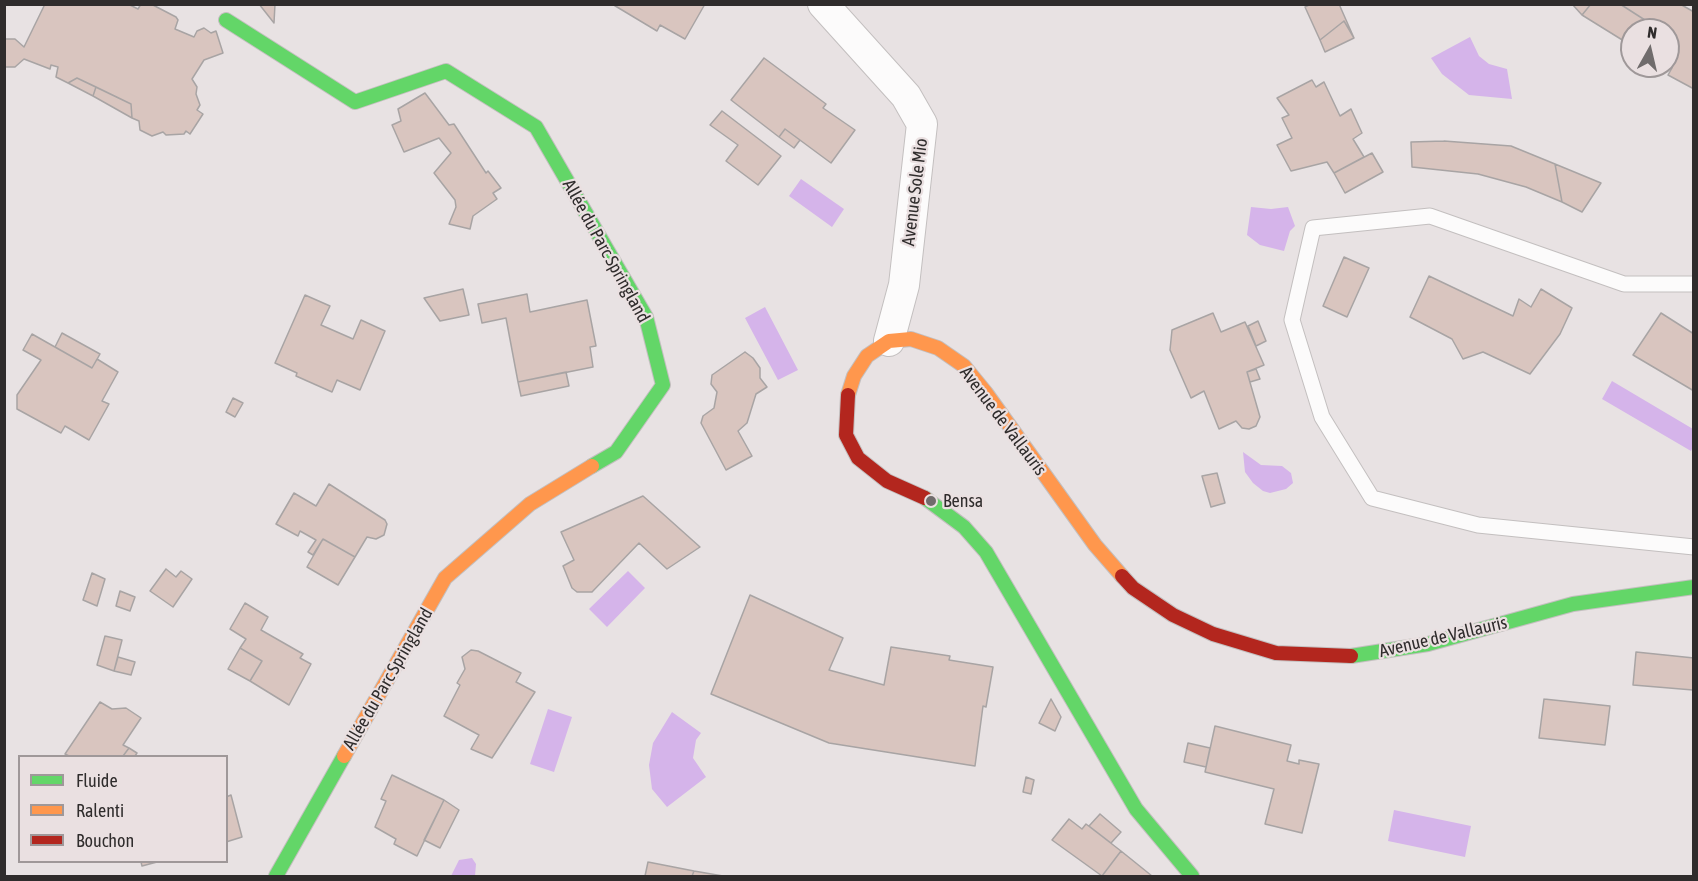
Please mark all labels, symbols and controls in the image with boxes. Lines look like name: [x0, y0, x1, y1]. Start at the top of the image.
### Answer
north arrow: [1620, 18, 1680, 78]
text: N: [1646, 23, 1658, 42]
street label: Avenue Sole Mio: [898, 137, 932, 247]
street label: Allée du Parc Springland: [558, 176, 654, 326]
street label: Avenue de Vallauris: [955, 362, 1051, 480]
place label: Bensa: [943, 490, 983, 512]
marker: Bensa: [924, 494, 938, 508]
street label: Allée du Parc Springland: [339, 604, 437, 754]
street label: Avenue de Vallauris: [1377, 612, 1509, 662]
legend: [18, 755, 228, 863]
text: Fluide: [76, 770, 118, 791]
text: Ralenti: [76, 800, 124, 821]
text: Bouchon: [76, 830, 134, 851]

